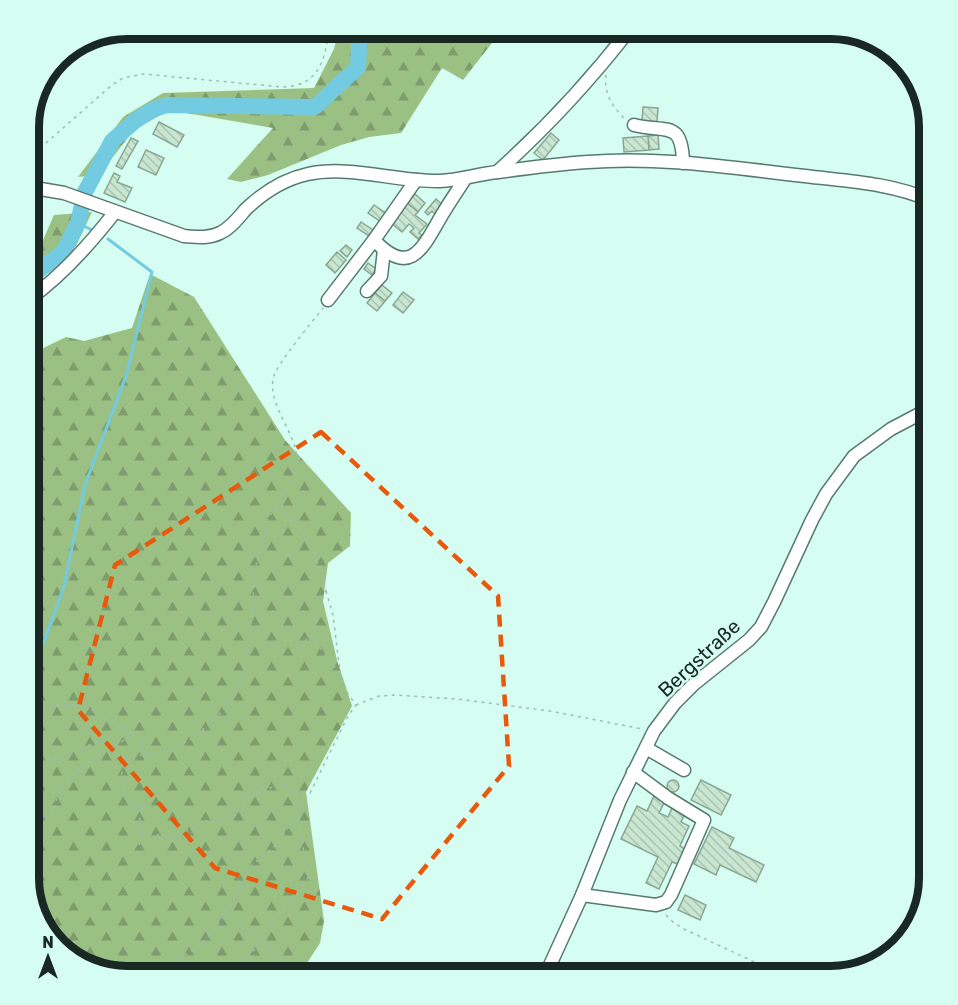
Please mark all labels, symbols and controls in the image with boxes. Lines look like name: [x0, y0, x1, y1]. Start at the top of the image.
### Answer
street label: Bergstraße: [653, 614, 745, 702]
north arrow: [18, 927, 78, 987]
text: N: [42, 933, 54, 952]

